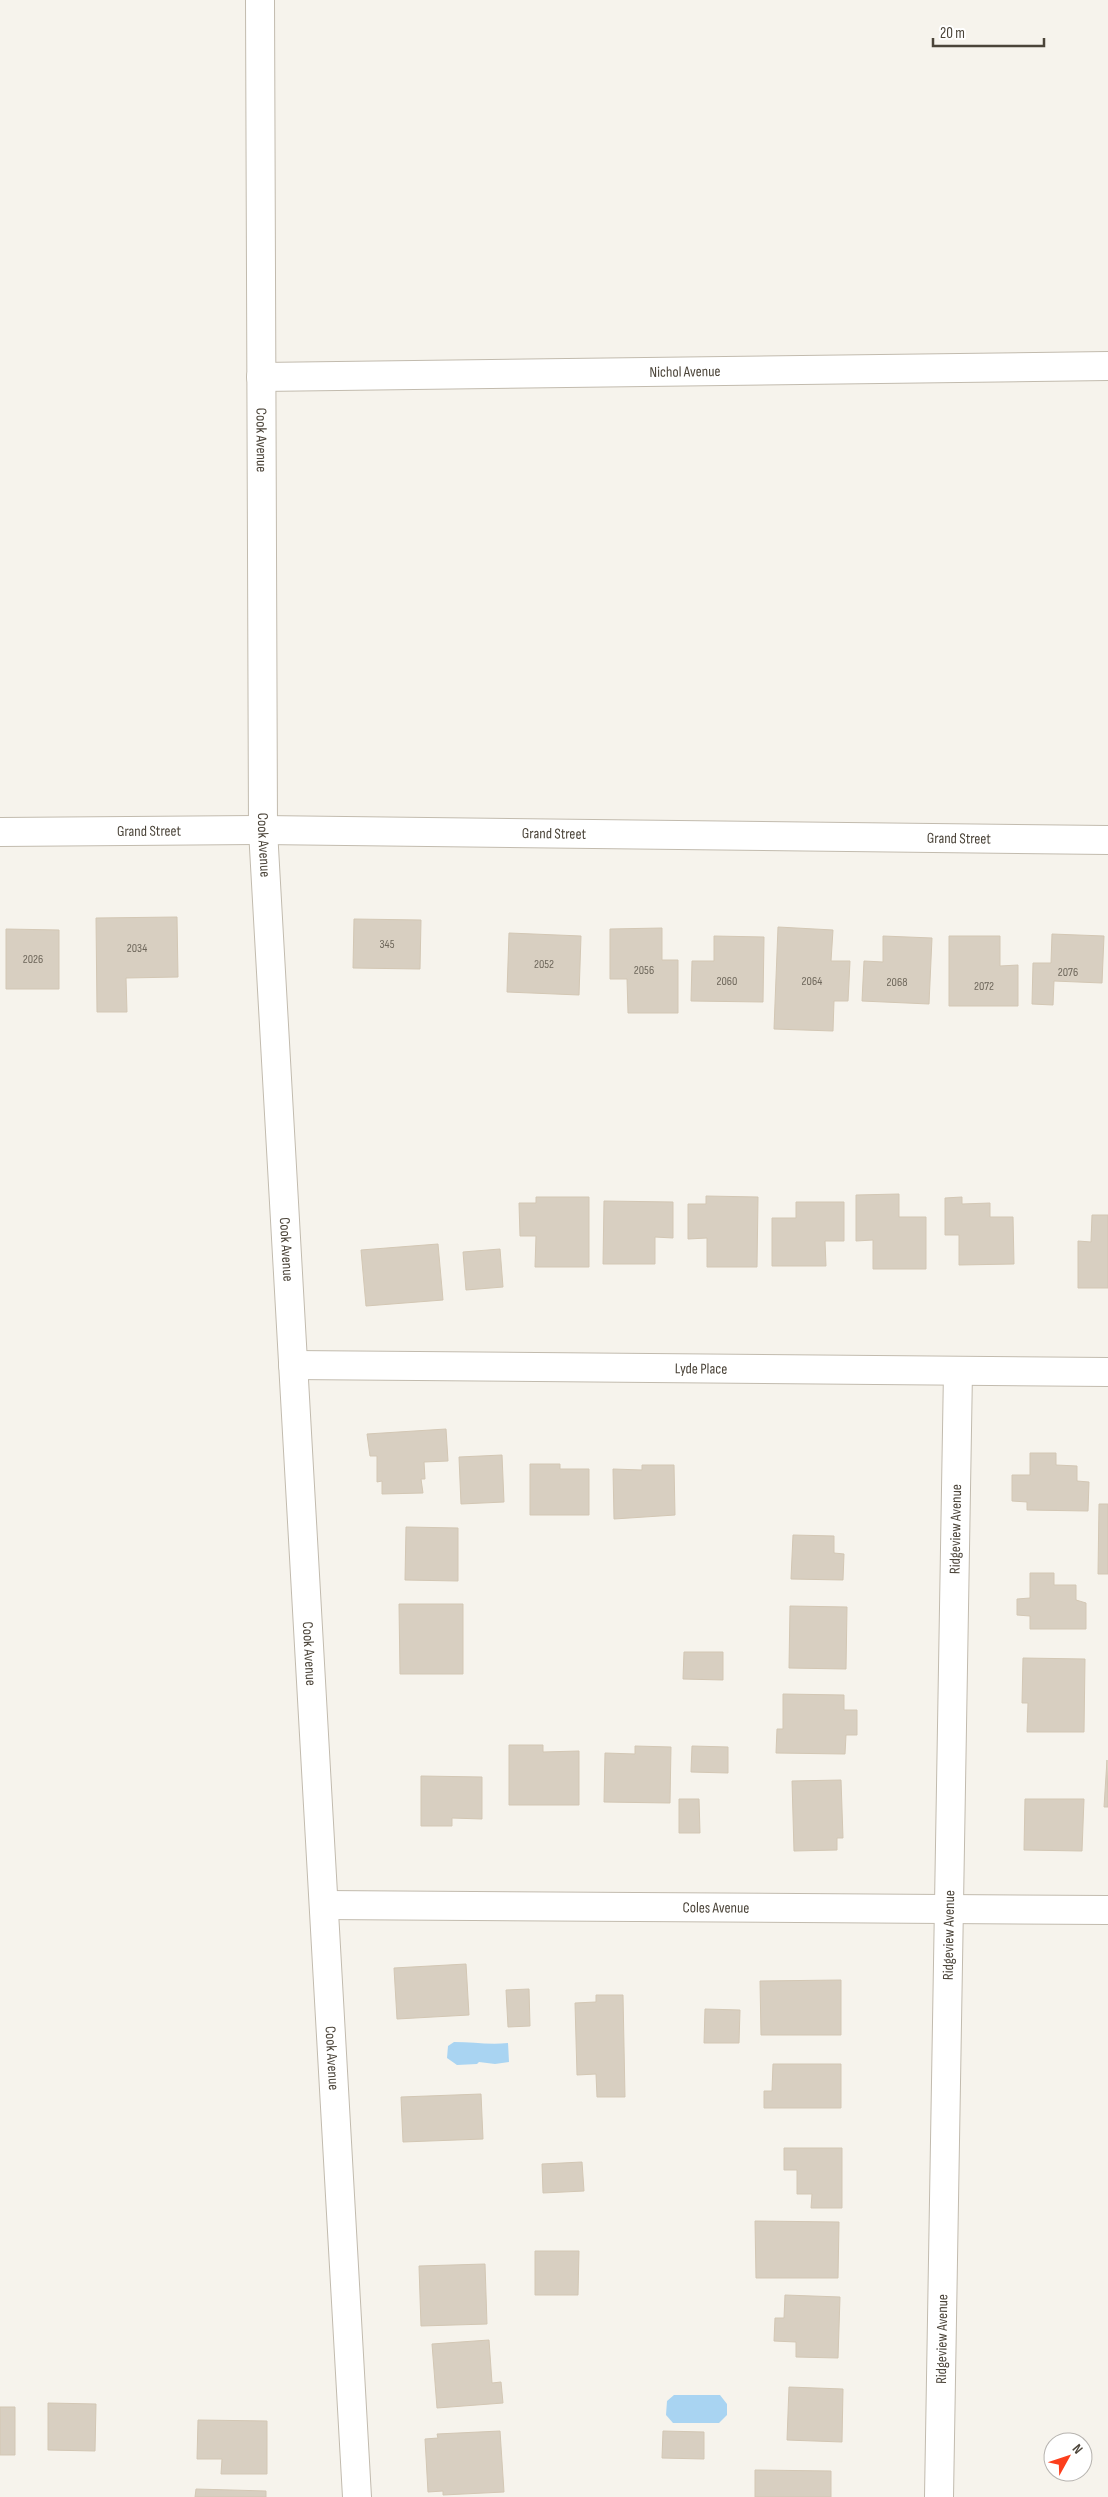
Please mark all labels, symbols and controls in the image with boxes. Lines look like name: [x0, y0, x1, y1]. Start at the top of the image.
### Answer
scale bar: [933, 15, 1044, 47]
text: 20 m: [940, 24, 965, 43]
street label: Nichol Avenue: [649, 362, 721, 381]
street label: Cook Avenue: [252, 408, 271, 472]
street label: Cook Avenue: [253, 813, 275, 878]
street label: Grand Street: [117, 821, 182, 841]
street label: Grand Street: [522, 824, 587, 843]
street label: Grand Street: [927, 828, 992, 848]
house number: 345: [380, 937, 395, 952]
house number: 2034: [127, 941, 147, 956]
house number: 2026: [23, 952, 43, 967]
house number: 2052: [534, 957, 554, 972]
house number: 2056: [634, 963, 654, 978]
house number: 2076: [1058, 965, 1078, 980]
house number: 2060: [717, 974, 737, 989]
house number: 2064: [802, 974, 822, 989]
house number: 2068: [887, 975, 907, 990]
house number: 2072: [974, 979, 994, 994]
street label: Cook Avenue: [275, 1217, 298, 1282]
street label: Lyde Place: [675, 1359, 727, 1378]
street label: Ridgeview Avenue: [945, 1484, 966, 1574]
street label: Cook Avenue: [298, 1621, 321, 1686]
street label: Ridgeview Avenue: [938, 1890, 959, 1980]
street label: Coles Avenue: [683, 1898, 749, 1917]
street label: Cook Avenue: [321, 2025, 344, 2091]
street label: Ridgeview Avenue: [931, 2294, 952, 2384]
north arrow: [1043, 2432, 1093, 2482]
text: N: [1069, 2441, 1086, 2457]

